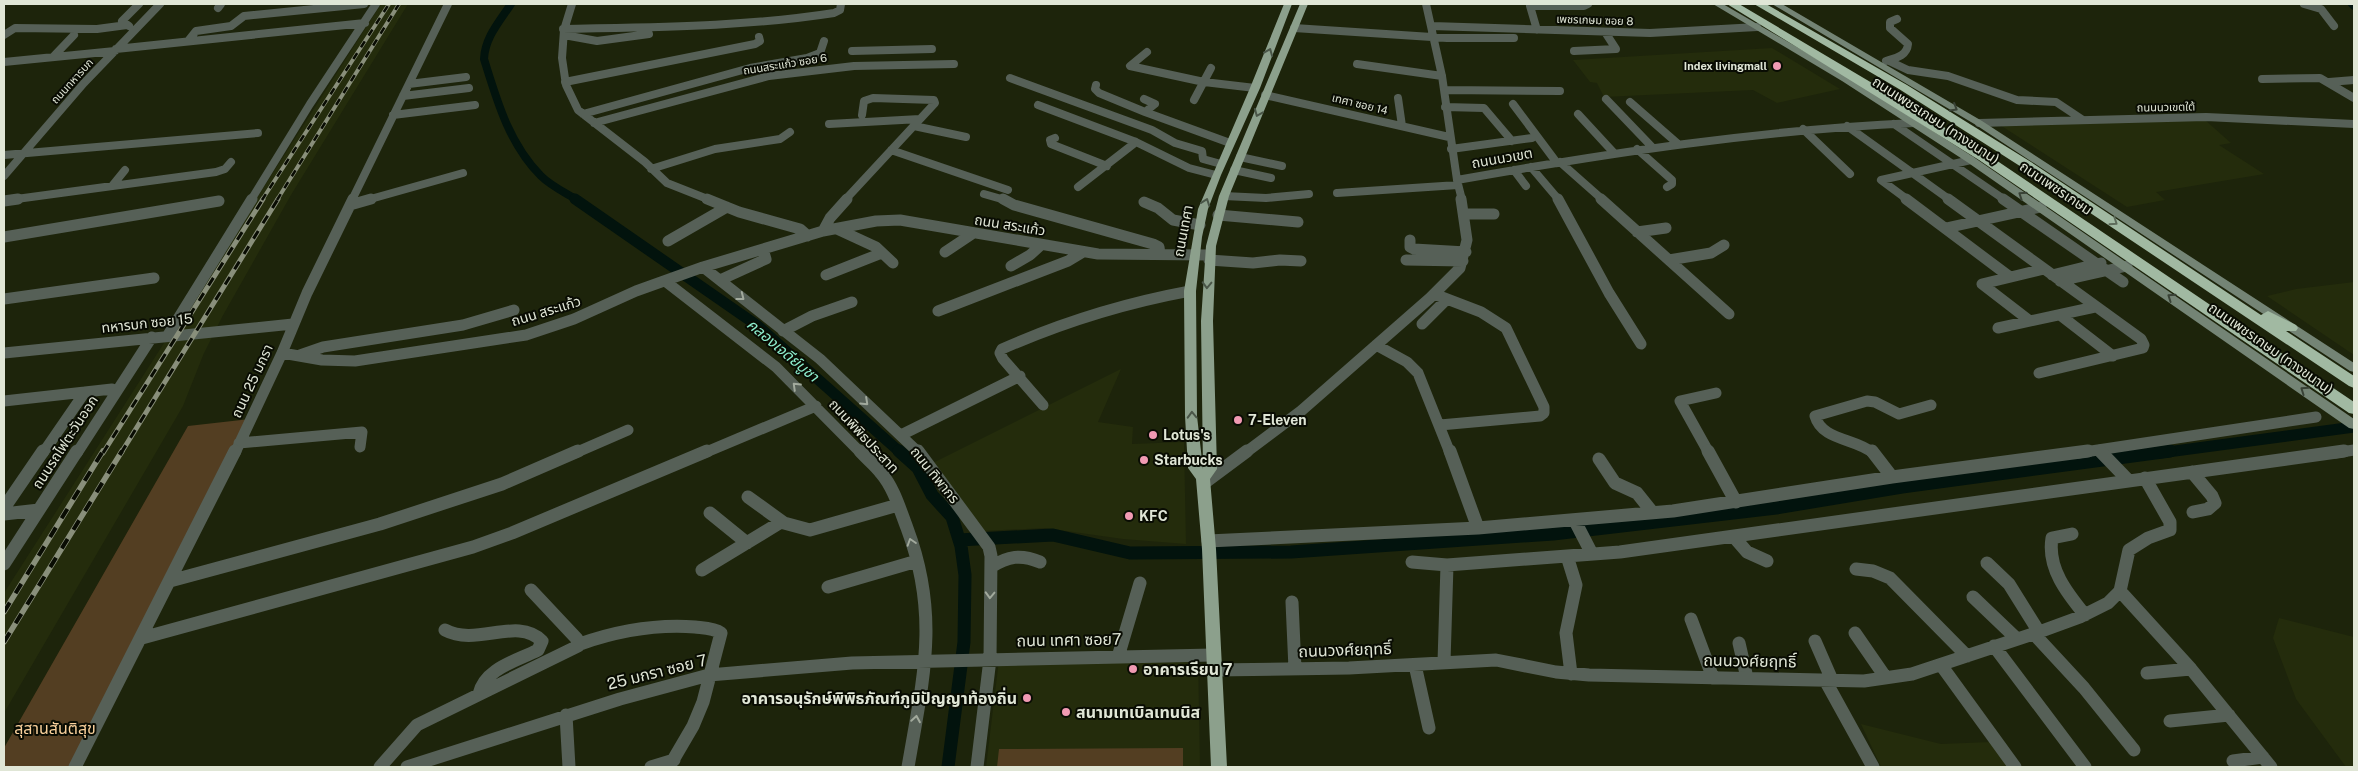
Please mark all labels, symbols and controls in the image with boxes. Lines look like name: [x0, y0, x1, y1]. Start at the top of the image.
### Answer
street label: เพชรเกษม ซอย 8: [1556, 13, 1634, 27]
one-way arrow: [1263, 48, 1273, 57]
street label: ถนนสระแก้ว ซอย 6: [742, 51, 828, 77]
street label: ถนนทหารบก: [49, 56, 95, 106]
place label: Index livingmall: [1684, 60, 1767, 72]
marker: Index livingmall: [1771, 60, 1783, 72]
street label: ถนนเพชรเกษม (ทางขนาน): [1870, 73, 2002, 167]
street label: เทศา ซอย 14: [1331, 91, 1389, 117]
street label: ถนนนวเขตใต้: [2137, 100, 2195, 114]
one-way arrow: [1948, 101, 1957, 111]
one-way arrow: [1253, 108, 1264, 117]
street label: ถนนนวเขต: [1470, 145, 1534, 171]
street label: ถนนเพชรเกษม: [2017, 158, 2095, 218]
one-way arrow: [2019, 191, 2028, 201]
one-way arrow: [1200, 198, 1210, 206]
street label: ถนนเทศา: [1170, 204, 1196, 258]
street label: ถนน สระแก้ว: [973, 211, 1047, 239]
one-way arrow: [2108, 216, 2118, 225]
one-way arrow: [1202, 281, 1213, 289]
one-way arrow: [735, 292, 744, 300]
street label: ถนน สระแก้ว: [509, 293, 583, 329]
one-way arrow: [2167, 294, 2176, 303]
street label: ถนนเพชรเกษม (ทางขนาน): [2206, 299, 2336, 397]
street label: ทหารบก ซอย 15: [101, 310, 193, 336]
water label: คลองเจดีย์บูชา: [743, 315, 823, 386]
street label: ถนน 25 มกรา: [228, 342, 276, 420]
one-way arrow: [792, 383, 801, 392]
one-way arrow: [2300, 387, 2310, 396]
street label: ถนนรถไฟตะวันออก: [29, 392, 101, 492]
street label: ถนนพิพิธประสาท: [826, 396, 902, 476]
one-way arrow: [860, 396, 869, 405]
one-way arrow: [1186, 411, 1197, 419]
place label: 7-Eleven: [1248, 412, 1307, 428]
marker: 7-Eleven: [1232, 414, 1244, 426]
place label: Lotus's: [1163, 427, 1210, 443]
marker: Lotus's: [1147, 429, 1159, 441]
street label: ถนน ทิพากร: [907, 443, 963, 507]
place label: Starbucks: [1154, 452, 1223, 468]
marker: Starbucks: [1138, 454, 1150, 466]
place label: KFC: [1139, 508, 1168, 524]
marker: KFC: [1123, 510, 1135, 522]
one-way arrow: [907, 538, 917, 546]
one-way arrow: [985, 592, 995, 599]
street label: ถนน เทศา ซอย7: [1016, 630, 1122, 650]
street label: ถนนวงศ์ยฤทธิ์: [1298, 639, 1392, 661]
street label: 25 มกรา ซอย 7: [605, 650, 709, 694]
street label: ถนนวงศ์ยฤทธิ์: [1703, 651, 1797, 671]
place label: อาคารเรียน 7: [1143, 660, 1233, 679]
marker: อาคารเรียน 7: [1127, 663, 1139, 675]
place label: อาคารอนุรักษ์พิพิธภัณฑ์ภูมิปัญญาท้องถิ่น: [741, 687, 1017, 709]
marker: อาคารอนุรักษ์พิพิธภัณฑ์ภูมิปัญญาท้องถิ่น: [1021, 692, 1033, 704]
place label: สนามเทเบิลเทนนิส: [1076, 703, 1201, 722]
marker: สนามเทเบิลเทนนิส: [1060, 706, 1072, 718]
one-way arrow: [910, 715, 920, 723]
park label: สุสานสันติสุข: [14, 719, 96, 738]

